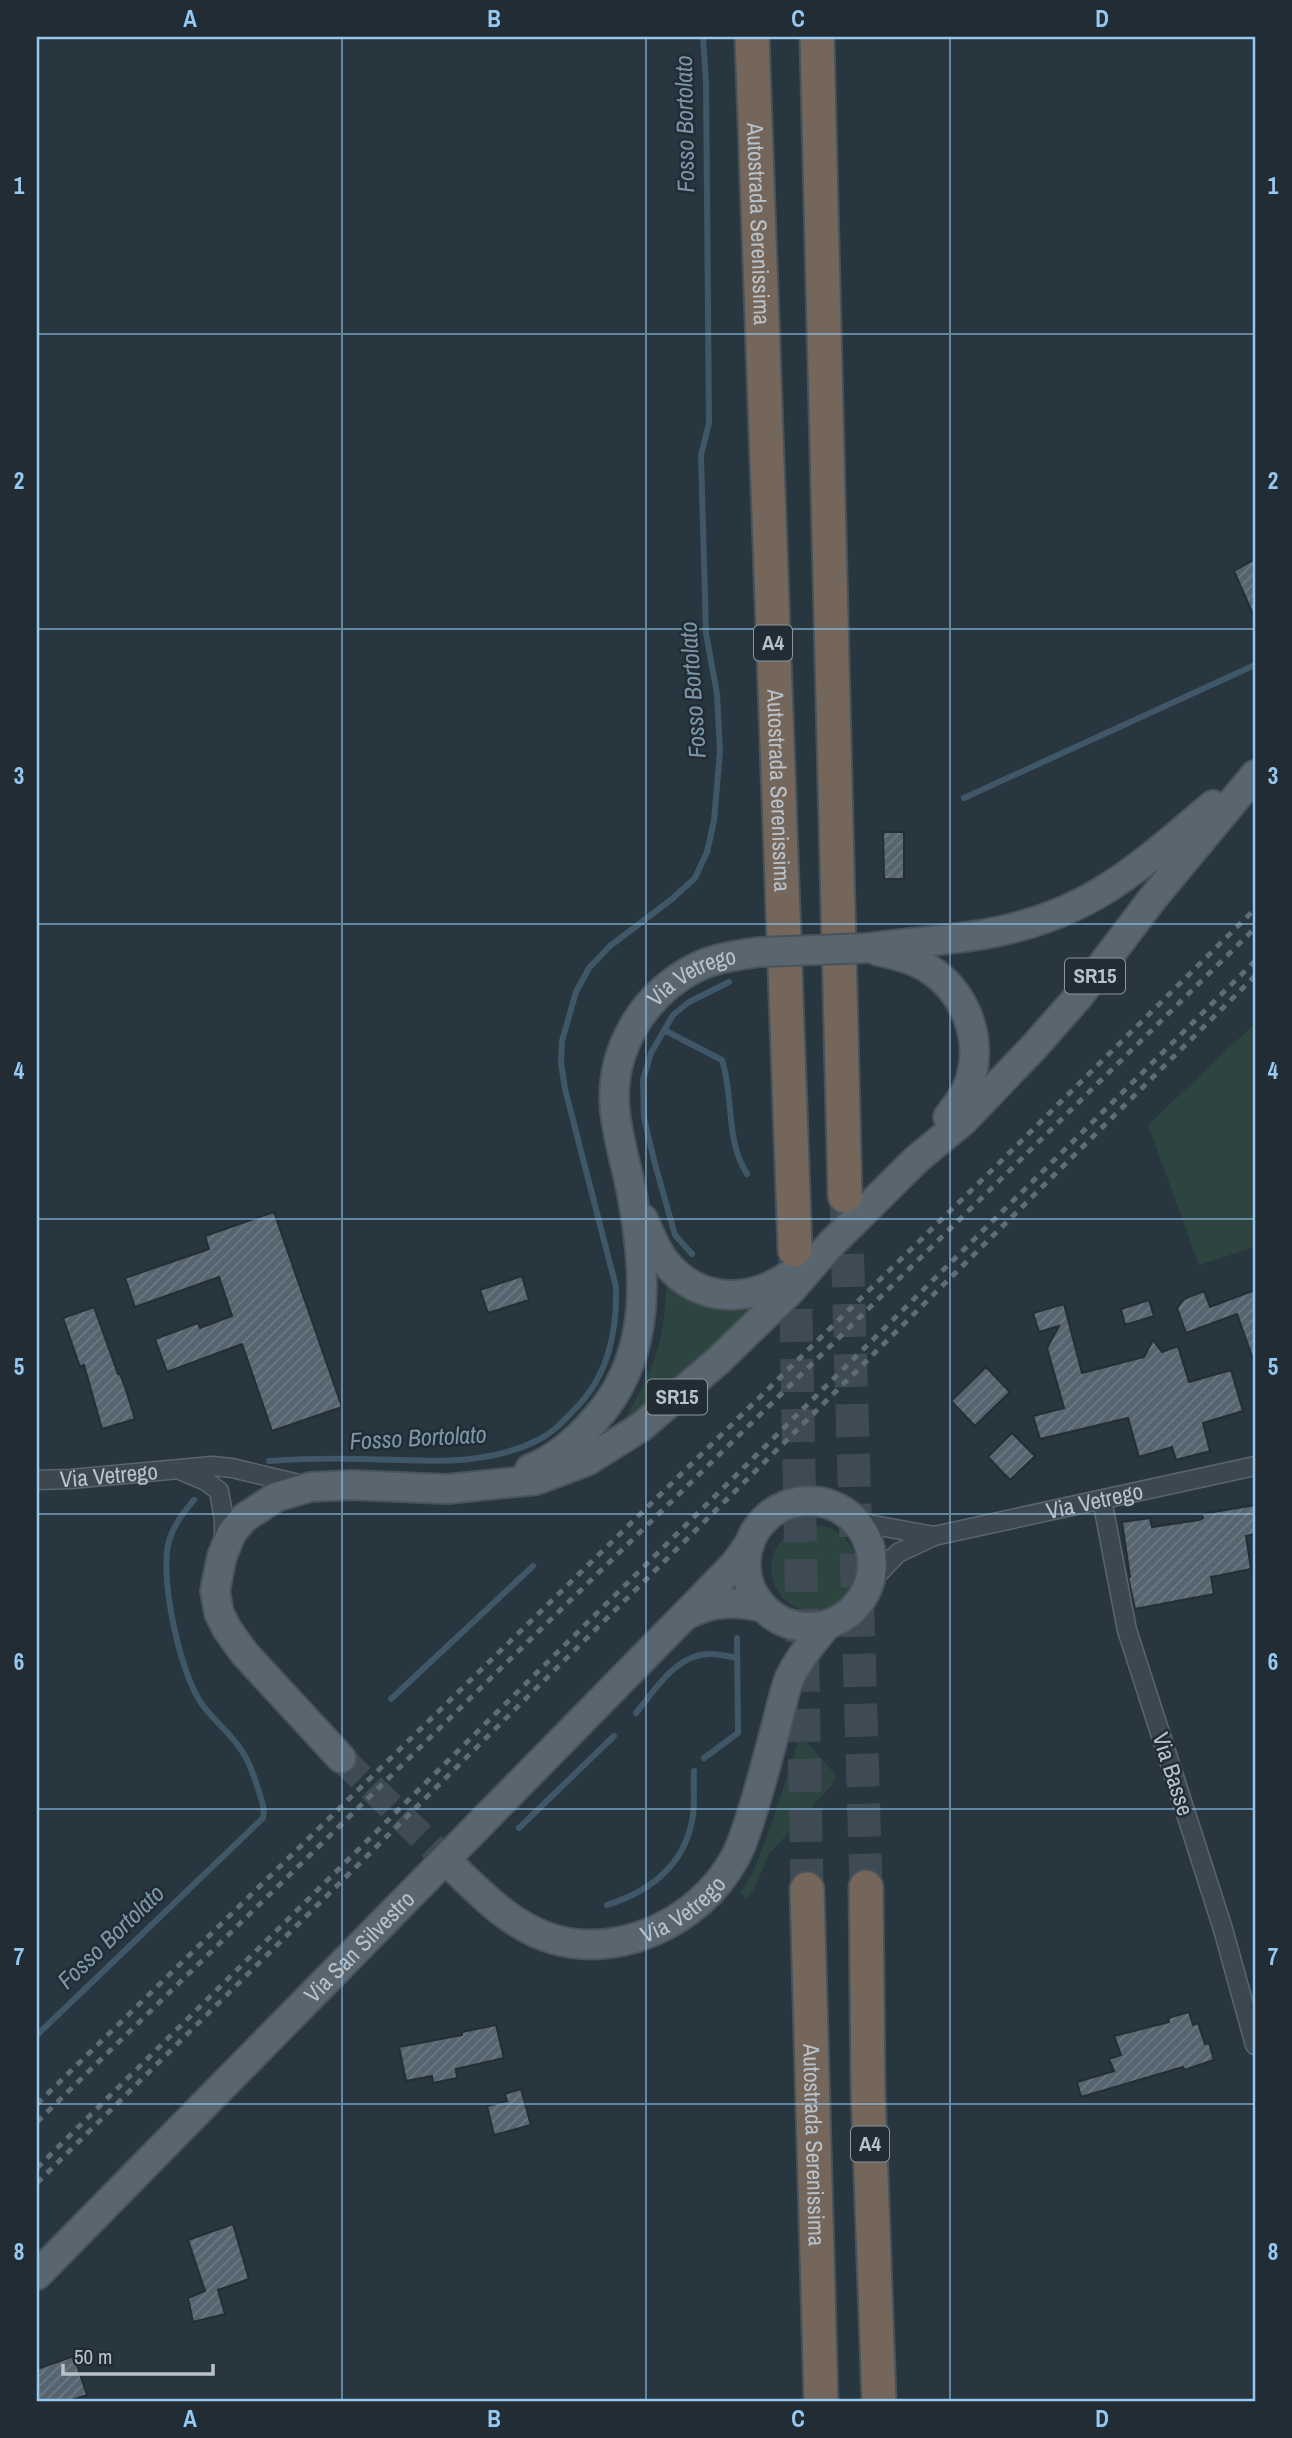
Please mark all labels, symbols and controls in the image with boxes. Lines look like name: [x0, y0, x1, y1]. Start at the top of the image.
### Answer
text: A: [183, 3, 197, 34]
text: B: [487, 3, 501, 34]
text: C: [791, 3, 805, 34]
text: D: [1095, 3, 1109, 34]
water label: Fosso Bortolato: [667, 55, 701, 193]
street label: Autostrada Serenissima: [740, 121, 778, 326]
text: 1: [14, 170, 25, 201]
text: 1: [1268, 170, 1279, 201]
text: 2: [14, 465, 24, 496]
text: 2: [1268, 465, 1278, 496]
water label: Fosso Bortolato: [671, 621, 713, 760]
road number: A4: [754, 626, 792, 660]
street label: Autostrada Serenissima: [760, 688, 798, 893]
text: 3: [14, 760, 24, 791]
text: 3: [1268, 760, 1278, 791]
street label: Via Vetrego: [640, 940, 738, 1012]
road number: SR15: [1065, 958, 1125, 993]
text: 4: [14, 1055, 25, 1086]
text: 4: [1268, 1055, 1279, 1086]
text: 5: [14, 1351, 24, 1382]
text: 5: [1268, 1351, 1278, 1382]
road number: SR15: [647, 1380, 707, 1414]
water label: Fosso Bortolato: [349, 1417, 487, 1457]
street label: Via Vetrego: [59, 1455, 159, 1494]
street label: Via Vetrego: [1043, 1475, 1146, 1526]
text: 6: [14, 1646, 24, 1677]
text: 6: [1268, 1646, 1278, 1677]
street label: Via Basse: [1145, 1728, 1201, 1819]
street label: Via Vetrego: [636, 1869, 732, 1950]
water label: Fosso Bortolato: [50, 1877, 171, 1995]
street label: Via San Silvestro: [297, 1884, 421, 2009]
text: 7: [14, 1941, 24, 1972]
text: 7: [1268, 1941, 1278, 1972]
street label: Autostrada Serenissima: [796, 2042, 833, 2247]
road number: A4: [851, 2126, 889, 2162]
text: 8: [14, 2236, 24, 2267]
text: 8: [1268, 2236, 1278, 2267]
scale bar: [63, 2333, 214, 2377]
text: 50 m: [74, 2342, 112, 2371]
text: A: [183, 2403, 197, 2434]
text: B: [487, 2403, 501, 2434]
text: C: [791, 2403, 805, 2434]
text: D: [1095, 2403, 1109, 2434]

